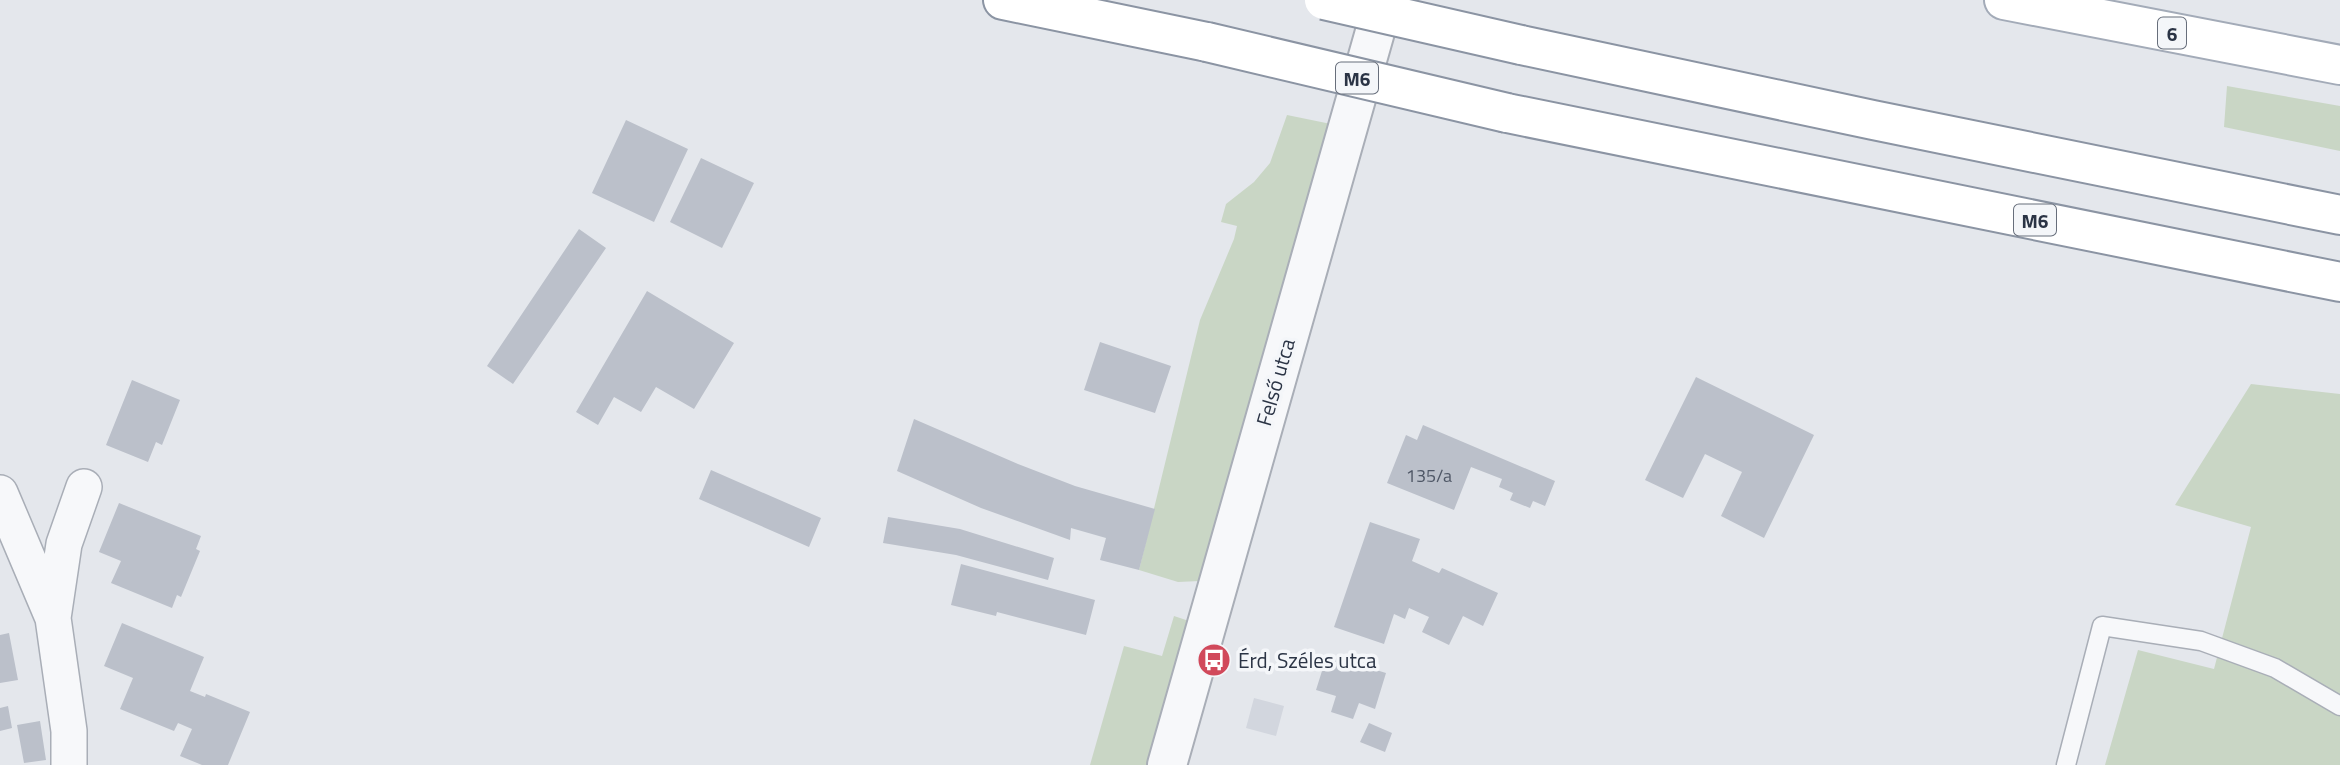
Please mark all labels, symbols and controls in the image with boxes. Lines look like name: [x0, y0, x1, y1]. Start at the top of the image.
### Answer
road number: 6: [2158, 18, 2186, 48]
road number: M6: [1336, 62, 1378, 94]
road number: M6: [2014, 204, 2056, 235]
street label: Felső utca: [1247, 334, 1303, 430]
house number: 135/a: [1406, 462, 1452, 489]
bus stop icon: Érd, Széles utca: [1195, 641, 1233, 679]
place label: Érd, Széles utca: [1238, 644, 1377, 676]

